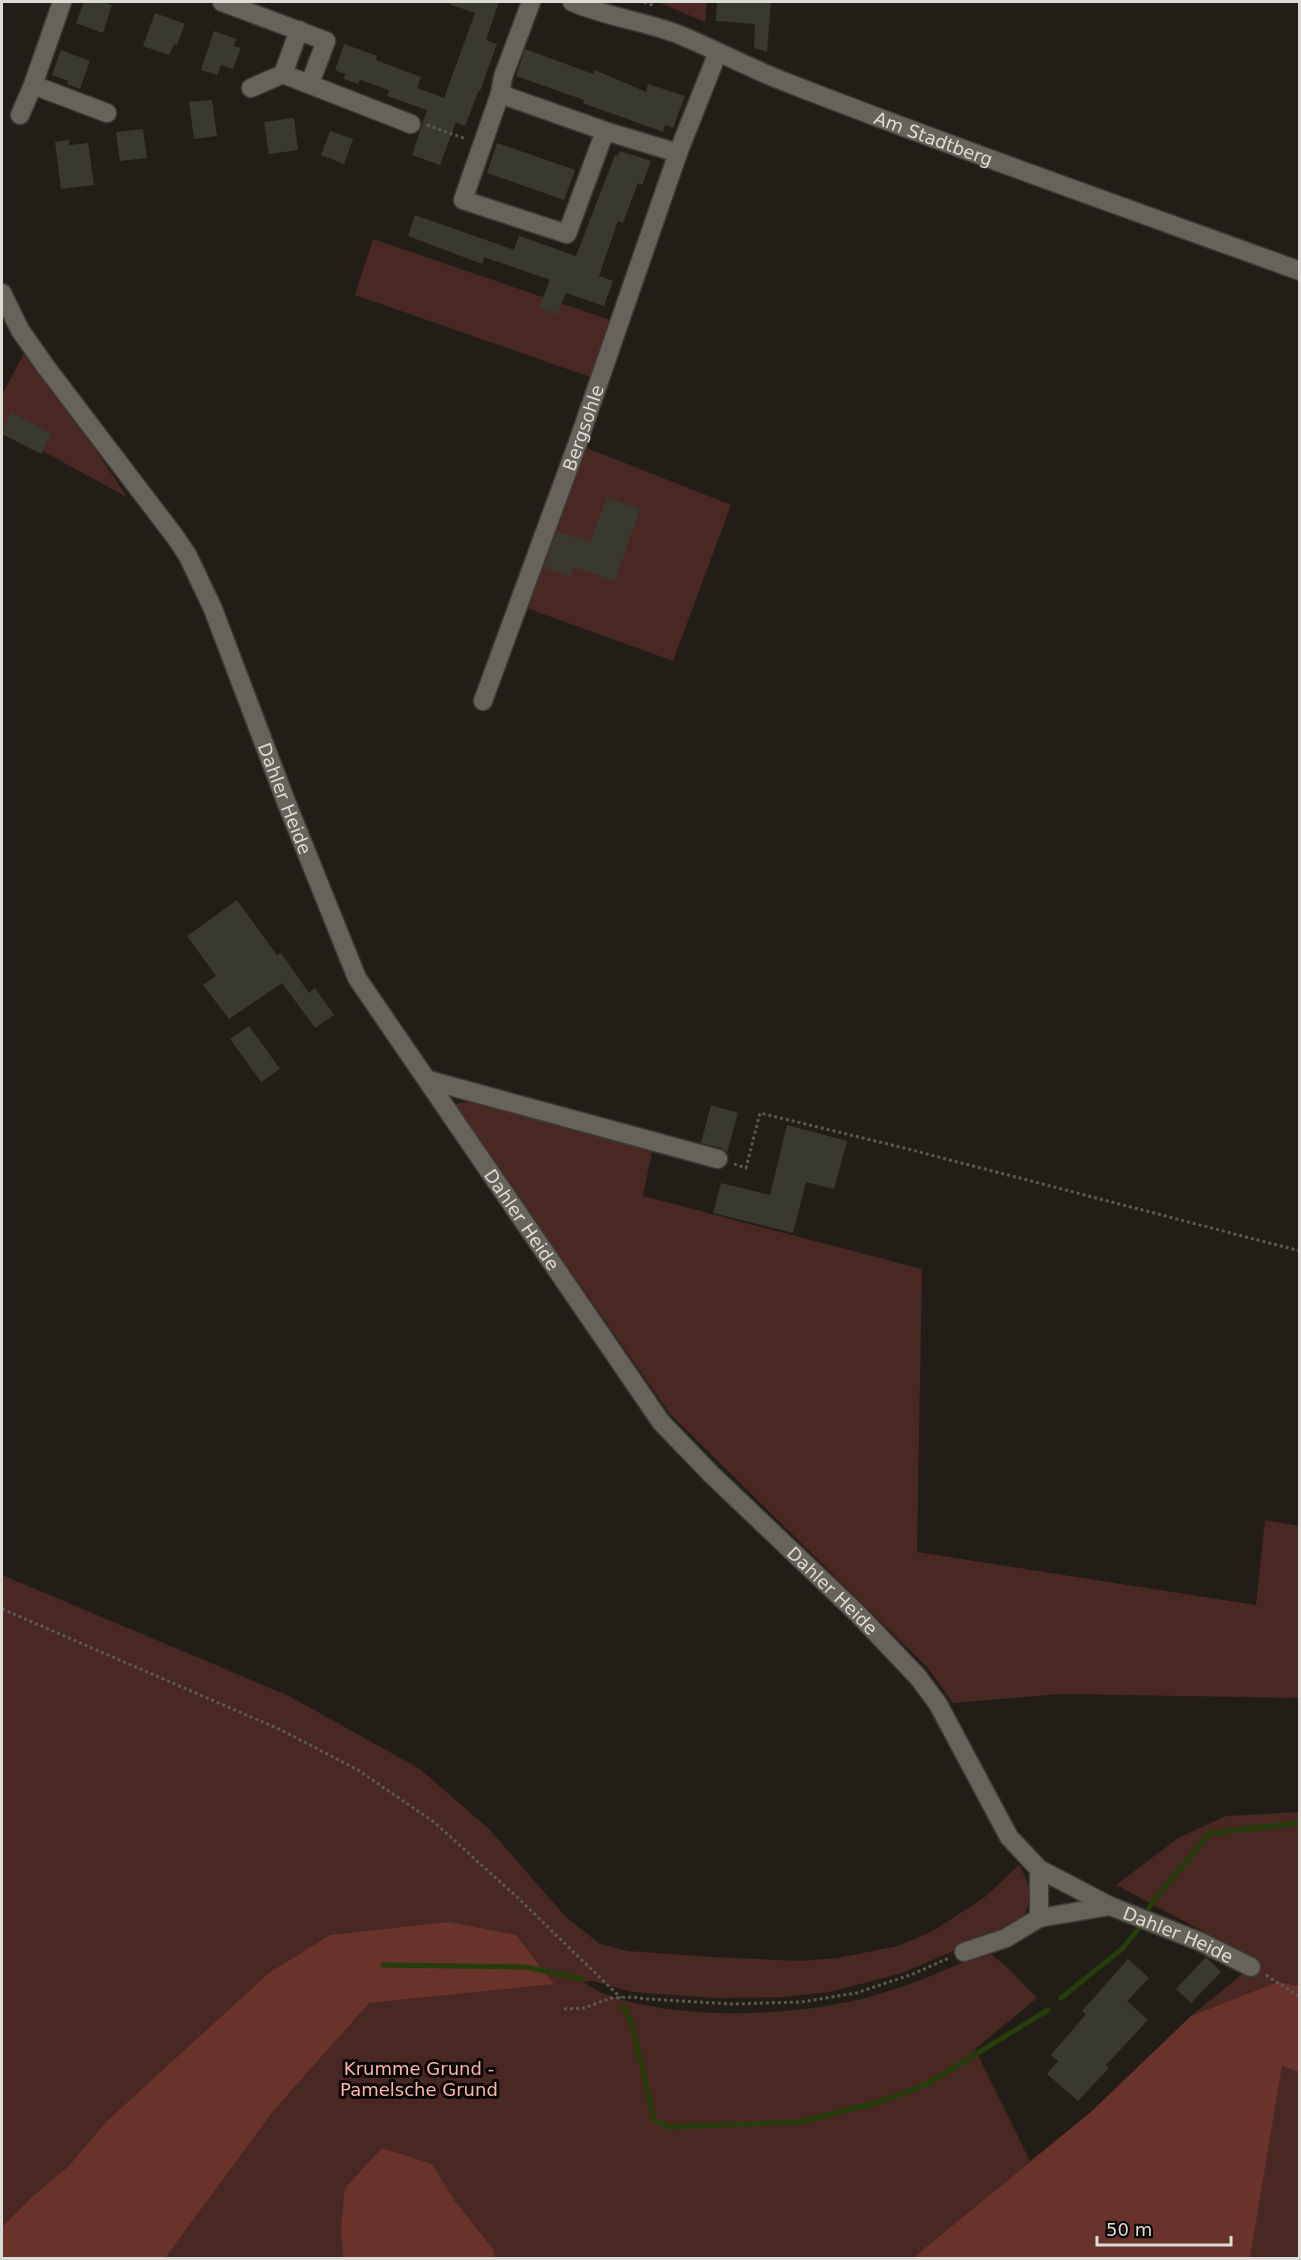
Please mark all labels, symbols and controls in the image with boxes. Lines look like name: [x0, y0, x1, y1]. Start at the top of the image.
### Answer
street label: Am Stadtberg: [871, 107, 996, 170]
street label: Bergsohle: [558, 382, 608, 474]
street label: Dahler Heide: [254, 740, 316, 857]
street label: Dahler Heide: [480, 1165, 564, 1274]
street label: Dahler Heide: [783, 1542, 882, 1639]
street label: Dahler Heide: [1120, 1902, 1237, 1967]
park label: Krumme Grund - Pamelsche Grund: [340, 2058, 498, 2100]
scale bar: [1097, 2209, 1230, 2247]
text: 50 m: [1106, 2219, 1152, 2240]

